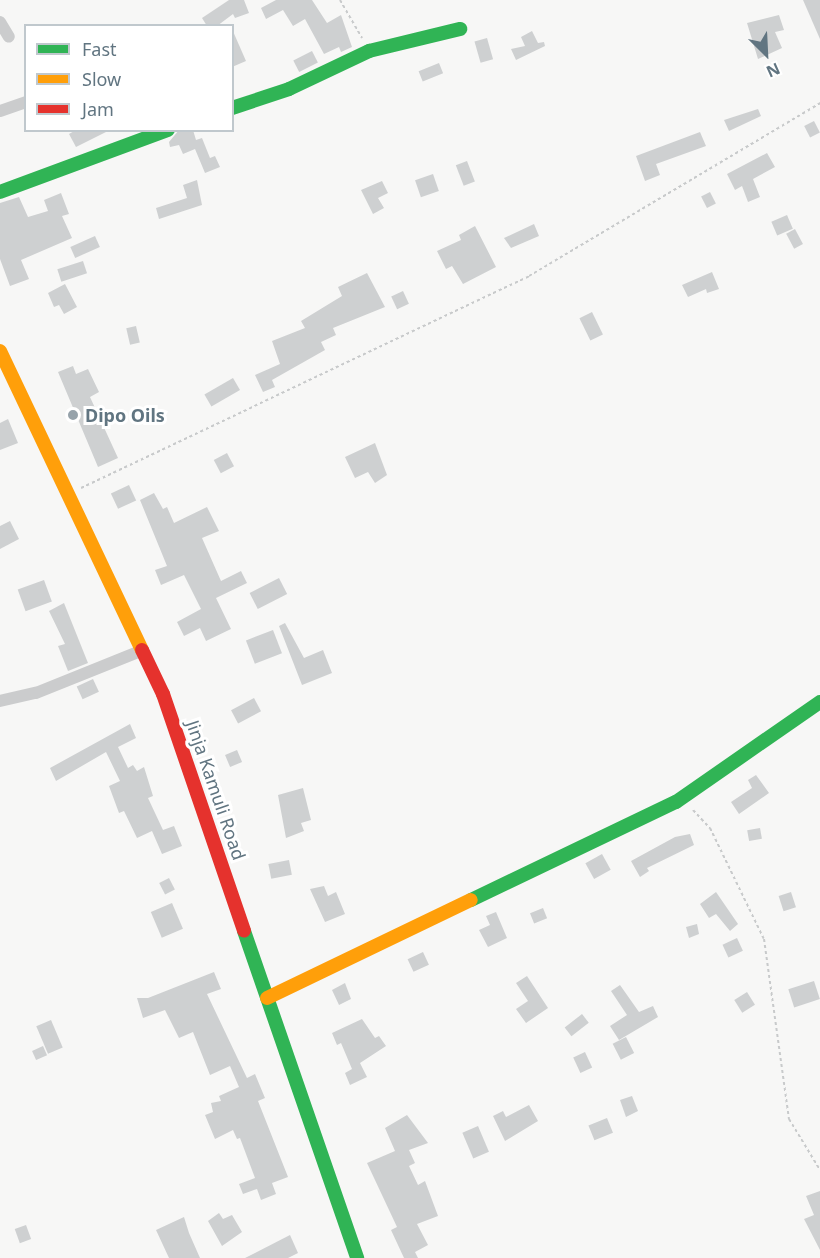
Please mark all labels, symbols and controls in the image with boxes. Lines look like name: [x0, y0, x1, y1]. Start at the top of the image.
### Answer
legend: [24, 24, 234, 132]
north arrow: [736, 24, 796, 84]
text: Fast: [82, 37, 117, 61]
text: N: [763, 58, 784, 83]
text: Slow: [82, 67, 121, 91]
text: Jam: [82, 97, 114, 121]
place label: Dipo Oils: [85, 404, 165, 426]
marker: Dipo Oils: [66, 408, 80, 422]
street label: Jinja Kamuli Road: [182, 717, 250, 863]

